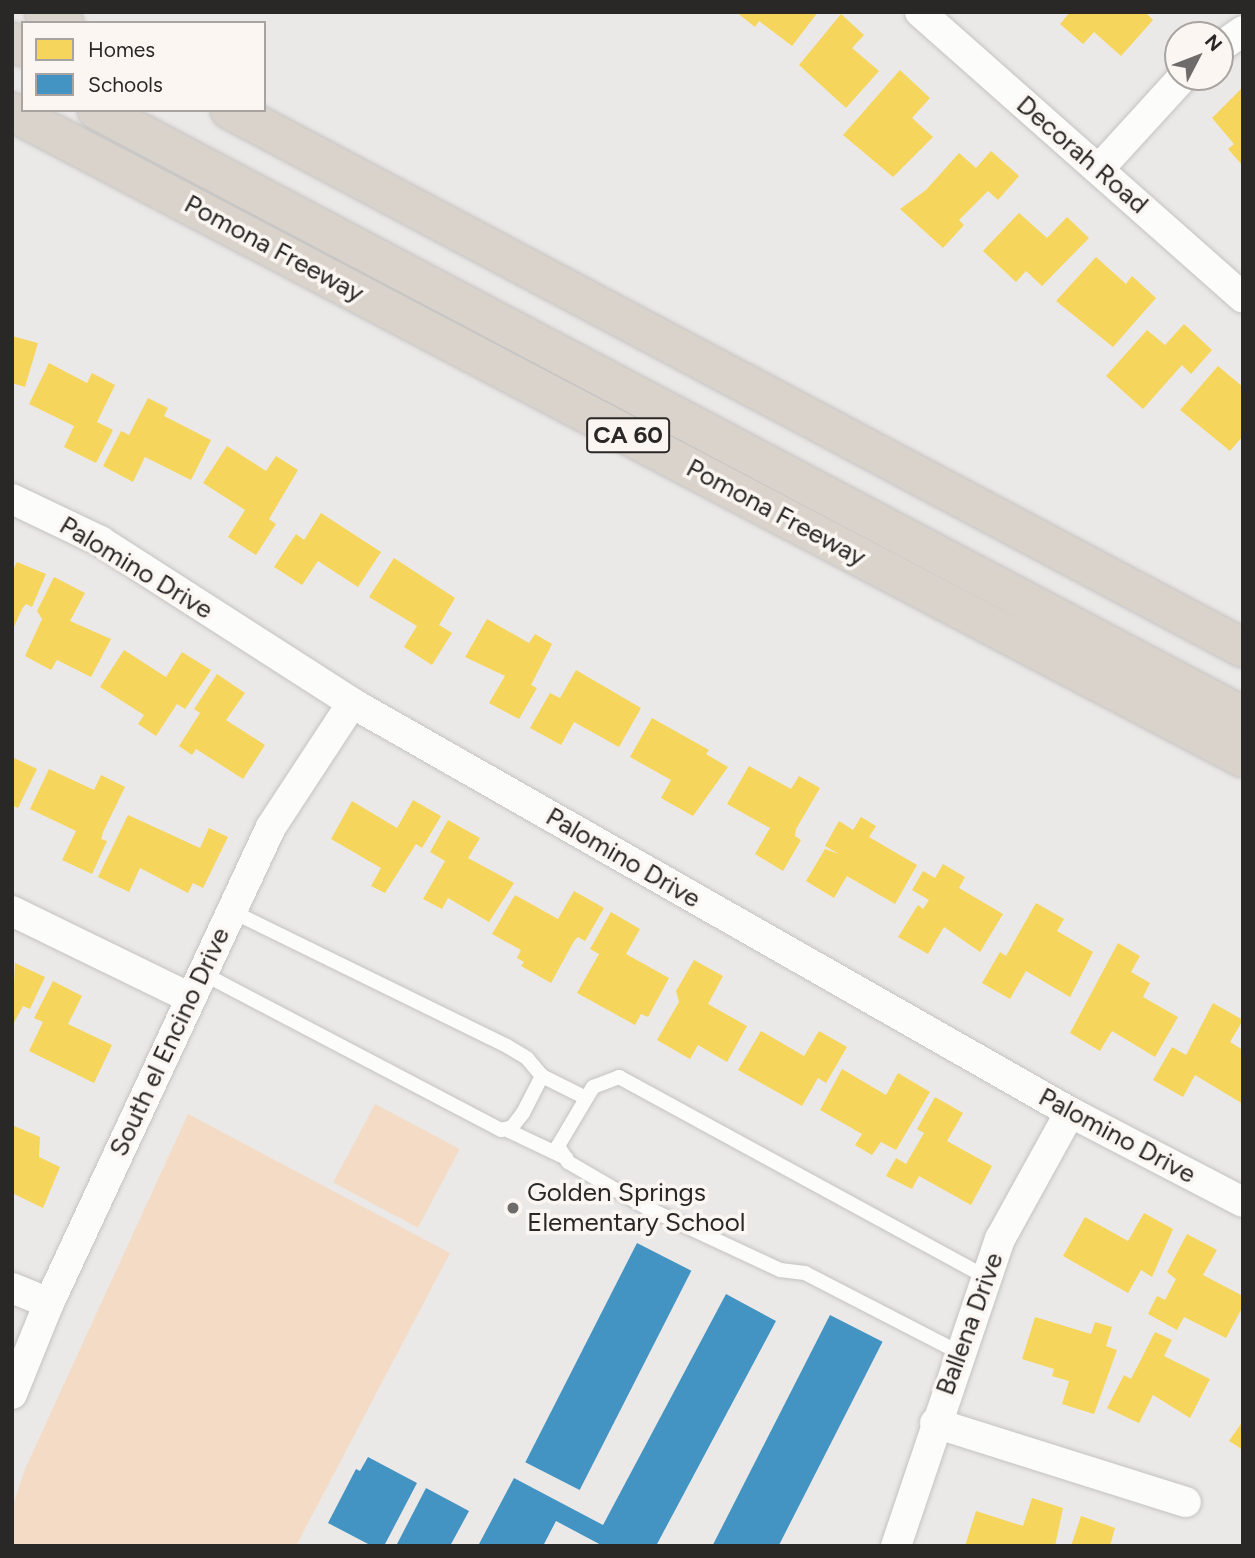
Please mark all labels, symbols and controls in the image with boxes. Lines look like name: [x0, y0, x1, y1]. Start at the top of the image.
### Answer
legend: [21, 21, 266, 112]
north arrow: [1164, 21, 1234, 91]
text: N: [1200, 30, 1227, 56]
text: Homes: [88, 37, 155, 62]
text: Schools: [88, 72, 163, 97]
street label: Decorah Road: [1010, 89, 1154, 221]
street label: Pomona Freeway: [179, 189, 369, 309]
road number: CA 60: [586, 414, 670, 456]
street label: Pomona Freeway: [681, 453, 871, 573]
street label: Palomino Drive: [54, 510, 218, 626]
street label: Palomino Drive: [540, 801, 706, 915]
street label: South el Encino Drive: [103, 923, 237, 1161]
street label: Palomino Drive: [1033, 1082, 1201, 1190]
place label: Golden Springs Elementary School: [527, 1177, 745, 1238]
marker: Golden Springs Elementary School: [505, 1200, 521, 1216]
street label: Ballena Drive: [930, 1249, 1010, 1399]

